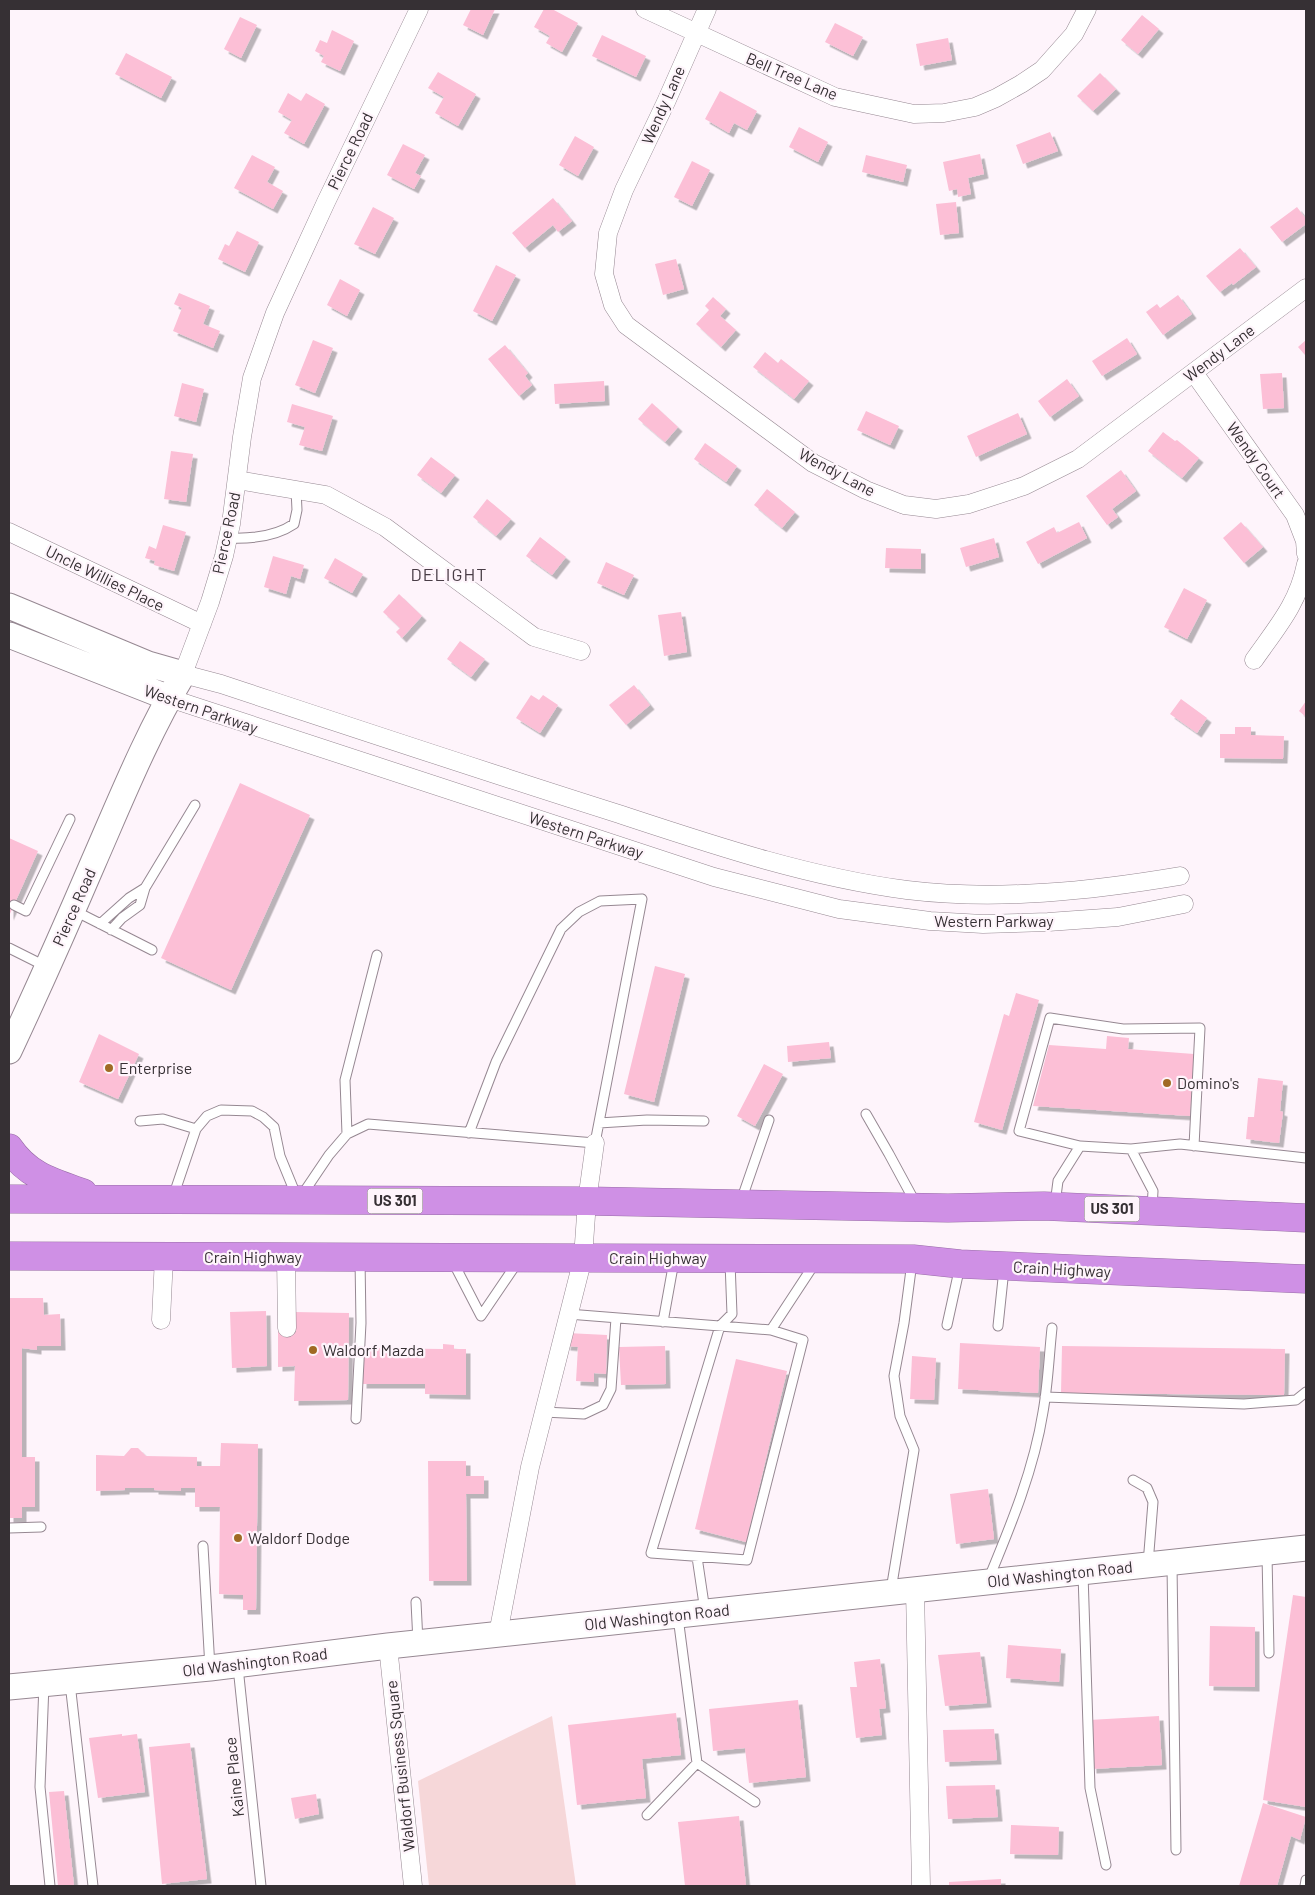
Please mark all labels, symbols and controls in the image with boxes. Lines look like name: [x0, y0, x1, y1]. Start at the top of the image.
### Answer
street label: Bell Tree Lane: [744, 48, 841, 103]
street label: Wendy Lane: [637, 63, 688, 147]
street label: Pierce Road: [323, 109, 376, 192]
street label: Wendy Lane: [1179, 320, 1258, 385]
street label: Wendy Court: [1223, 418, 1290, 501]
street label: Wendy Lane: [796, 443, 879, 500]
street label: Pierce Road: [208, 490, 243, 576]
street label: Uncle Willies Place: [43, 541, 168, 614]
district label: DELIGHT: [411, 563, 487, 585]
street label: Western Parkway: [142, 680, 261, 737]
street label: Western Parkway: [526, 807, 646, 862]
street label: Pierce Road: [48, 865, 99, 949]
street label: Western Parkway: [934, 911, 1054, 930]
place label: Enterprise: [119, 1058, 192, 1077]
marker: Enterprise: [103, 1062, 115, 1074]
place label: Domino's: [1177, 1073, 1239, 1092]
marker: Domino's: [1161, 1077, 1173, 1089]
road number: US 301: [368, 1188, 422, 1214]
road number: US 301: [1084, 1196, 1140, 1222]
street label: Crain Highway: [204, 1247, 303, 1266]
street label: Crain Highway: [609, 1248, 708, 1267]
street label: Crain Highway: [1013, 1256, 1112, 1281]
place label: Waldorf Mazda: [323, 1340, 424, 1359]
marker: Waldorf Mazda: [307, 1344, 319, 1356]
place label: Waldorf Dodge: [248, 1528, 350, 1547]
marker: Waldorf Dodge: [232, 1532, 244, 1544]
street label: Old Washington Road: [986, 1556, 1134, 1591]
street label: Old Washington Road: [583, 1599, 731, 1634]
street label: Old Washington Road: [181, 1643, 329, 1680]
street label: Waldorf Business Square: [381, 1679, 418, 1853]
street label: Kaine Place: [220, 1736, 247, 1818]

